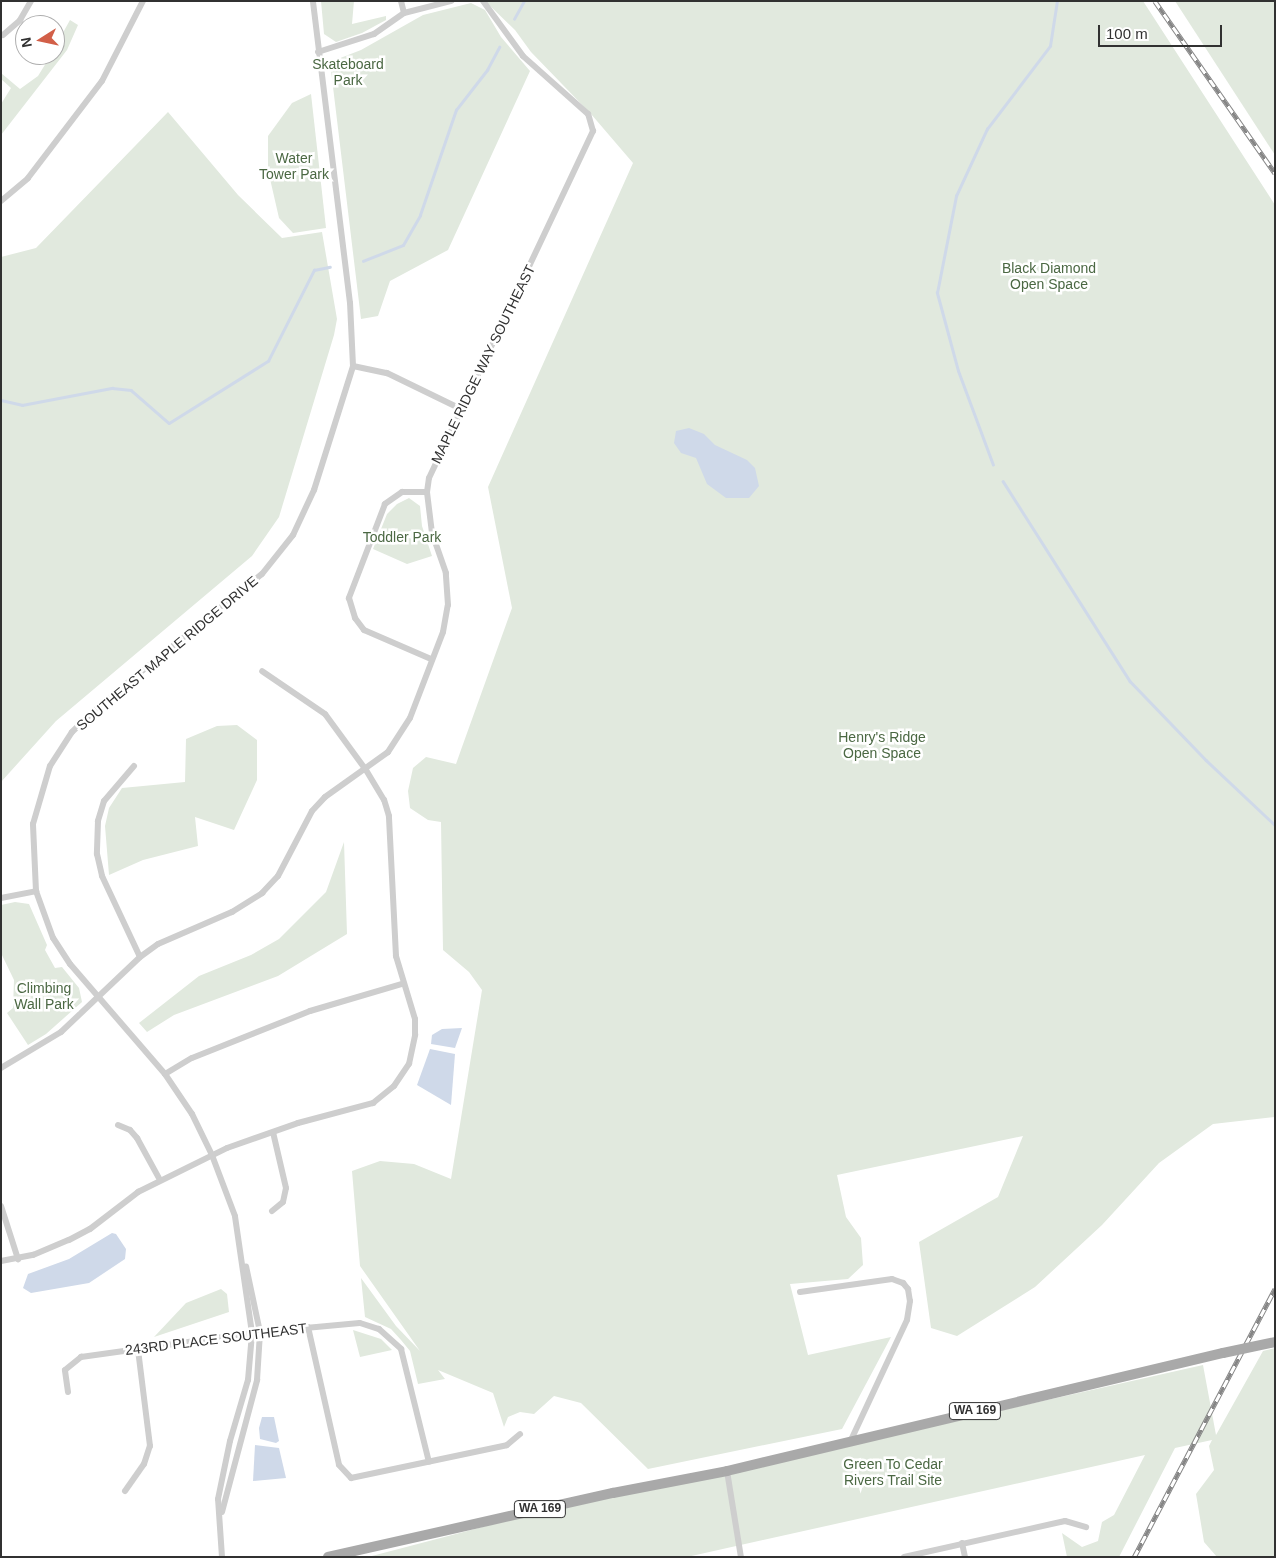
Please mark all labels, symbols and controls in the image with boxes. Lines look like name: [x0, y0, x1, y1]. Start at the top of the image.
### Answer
north arrow: [15, 15, 65, 65]
scale bar: [1101, 15, 1225, 47]
text: 100 m: [1106, 25, 1148, 42]
text: N: [17, 36, 35, 49]
park label: Skateboard Park: [312, 56, 384, 88]
park label: Water Tower Park: [259, 150, 329, 182]
park label: Black Diamond Open Space: [1002, 260, 1096, 292]
street label: MAPLE RIDGE WAY SOUTHEAST: [427, 262, 539, 466]
park label: Toddler Park: [363, 529, 441, 545]
street label: SOUTHEAST MAPLE RIDGE DRIVE: [73, 572, 261, 734]
park label: Henry's Ridge Open Space: [838, 729, 926, 762]
park label: Climbing Wall Park: [14, 980, 74, 1012]
street label: 243RD PLACE SOUTHEAST: [124, 1320, 308, 1358]
road number: WA 169: [948, 1402, 1002, 1420]
park label: Green To Cedar Rivers Trail Site: [843, 1456, 943, 1488]
road number: WA 169: [512, 1500, 568, 1518]

